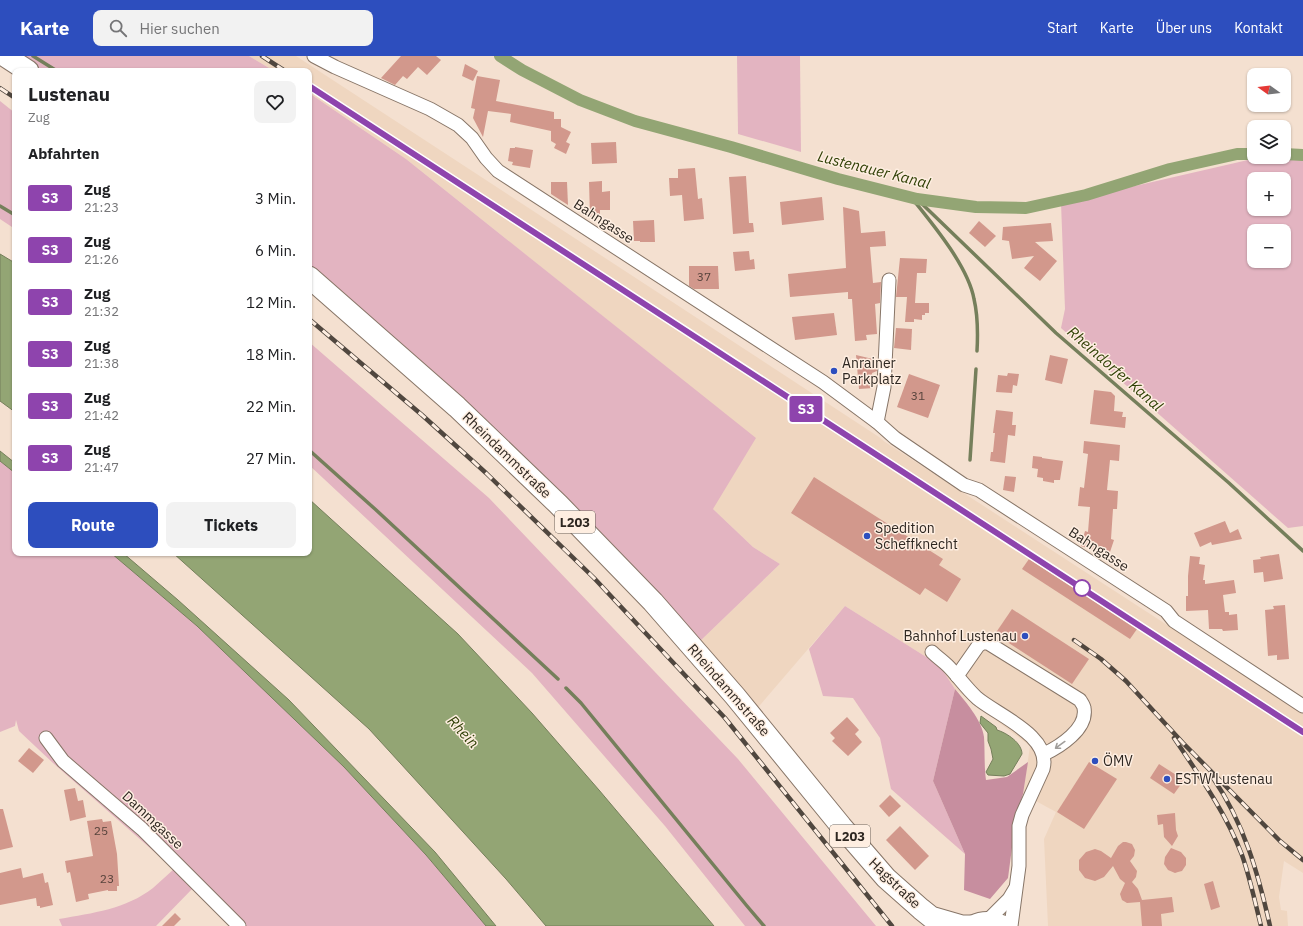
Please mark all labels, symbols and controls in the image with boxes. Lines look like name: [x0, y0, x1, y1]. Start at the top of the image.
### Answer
search box: [93, 10, 373, 46]
text: Karte: [20, 16, 69, 40]
icon: search: [107, 17, 129, 39]
text: Hier suchen: [139, 19, 220, 38]
text: Start: [1047, 19, 1078, 37]
text: Karte: [1100, 19, 1134, 37]
text: Über uns: [1156, 19, 1212, 37]
text: Kontakt: [1234, 19, 1283, 37]
north arrow: [1247, 68, 1291, 112]
map controls: [1247, 68, 1291, 268]
button: heart: [254, 81, 296, 123]
text: Lustenau: [28, 82, 110, 106]
text: Zug: [28, 109, 50, 126]
button: layers: [1247, 120, 1291, 164]
text: Abfahrten: [28, 144, 99, 163]
water label: Lustenauer Kanal: [816, 146, 933, 193]
button: +: [1247, 172, 1291, 216]
text: Zug: [84, 180, 110, 199]
text: S3: [41, 189, 59, 207]
text: 3 Min.: [255, 189, 296, 208]
street label: Bahngasse: [570, 195, 638, 247]
text: 21:23: [84, 199, 119, 216]
button: −: [1247, 224, 1291, 268]
text: Zug: [84, 232, 110, 251]
text: S3: [41, 241, 59, 259]
text: 6 Min.: [255, 241, 296, 260]
text: 21:26: [84, 251, 119, 268]
house number: 37: [697, 269, 711, 284]
text: Zug: [84, 284, 110, 303]
text: S3: [41, 293, 59, 311]
text: 12 Min.: [246, 293, 296, 312]
text: 21:32: [84, 303, 119, 320]
water label: Rheindorfer Kanal: [1064, 322, 1167, 415]
text: Zug: [84, 336, 110, 355]
text: S3: [41, 345, 59, 363]
text: 18 Min.: [246, 345, 296, 364]
place label: Anrainer Parkplatz: [842, 354, 902, 388]
text: 21:38: [84, 355, 119, 372]
marker: Anrainer Parkplatz: [829, 366, 839, 376]
text: Zug: [84, 388, 110, 407]
house number: 31: [911, 388, 925, 403]
line badge: S3: [788, 396, 824, 422]
text: S3: [41, 397, 59, 415]
text: 22 Min.: [246, 397, 296, 416]
text: S3: [797, 400, 815, 418]
text: 21:42: [84, 407, 119, 424]
street label: Rheindammstraße: [459, 408, 556, 502]
text: Zug: [84, 440, 110, 459]
text: S3: [41, 449, 59, 467]
text: 27 Min.: [246, 449, 296, 468]
text: 21:47: [84, 459, 119, 476]
button: Route: [28, 502, 158, 548]
button: Tickets: [166, 502, 296, 548]
road number: L203: [555, 511, 595, 533]
place label: Spedition Scheffknecht: [875, 519, 958, 553]
street label: Bahngasse: [1065, 523, 1133, 575]
marker: Spedition Scheffknecht: [862, 531, 872, 541]
unlabelled marker: [1073, 579, 1091, 597]
place label: Bahnhof Lustenau: [903, 627, 1017, 645]
marker: Bahnhof Lustenau: [1020, 631, 1030, 641]
street label: Rheindammstraße: [684, 640, 774, 740]
water label: Rhein: [443, 711, 483, 752]
one-way arrow: [1054, 741, 1065, 749]
place label: ÖMV: [1103, 752, 1133, 770]
marker: ÖMV: [1090, 756, 1100, 766]
place label: ESTW Lustenau: [1175, 770, 1273, 788]
marker: ESTW Lustenau: [1162, 774, 1172, 784]
street label: Dammgasse: [119, 787, 188, 853]
house number: 25: [94, 823, 108, 838]
road number: L203: [830, 825, 870, 847]
street label: Hagstraße: [865, 854, 925, 912]
house number: 23: [100, 871, 114, 886]

